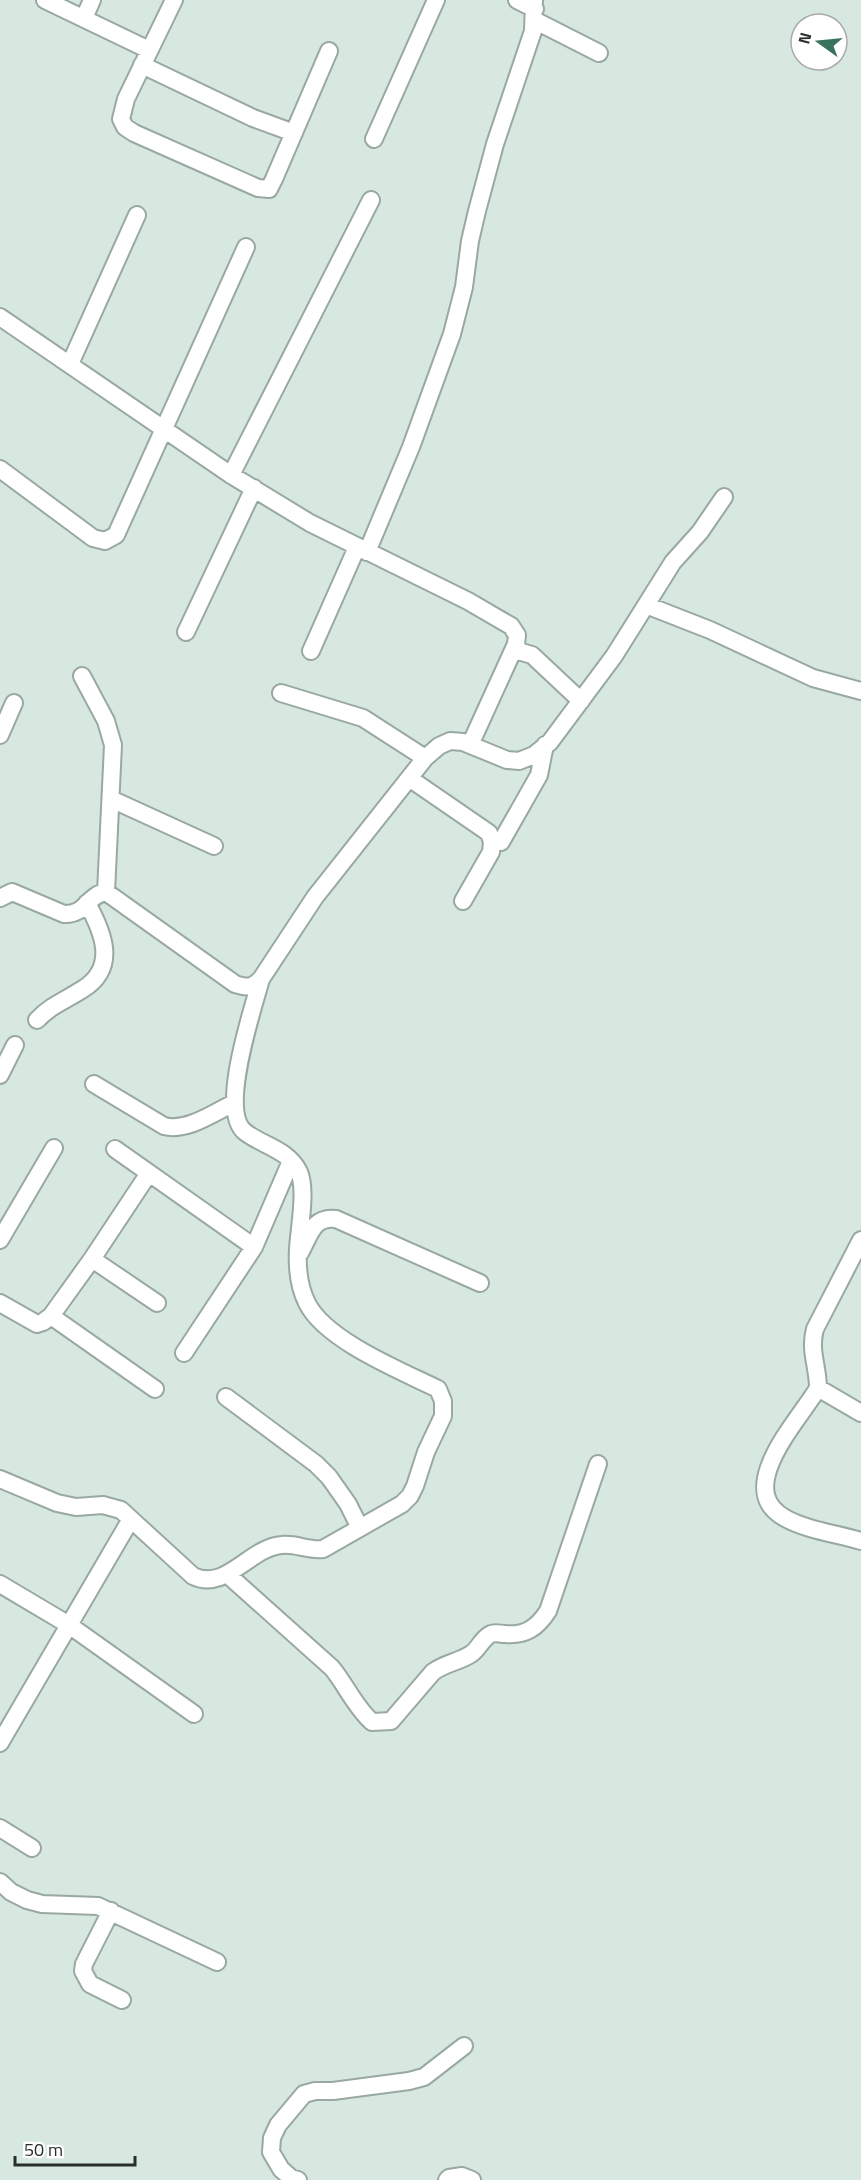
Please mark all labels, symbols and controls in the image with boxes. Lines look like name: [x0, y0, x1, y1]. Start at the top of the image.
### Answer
north arrow: [789, 12, 849, 72]
text: N: [791, 30, 818, 47]
scale bar: [15, 2129, 135, 2167]
text: 50 m: [24, 2136, 63, 2163]

